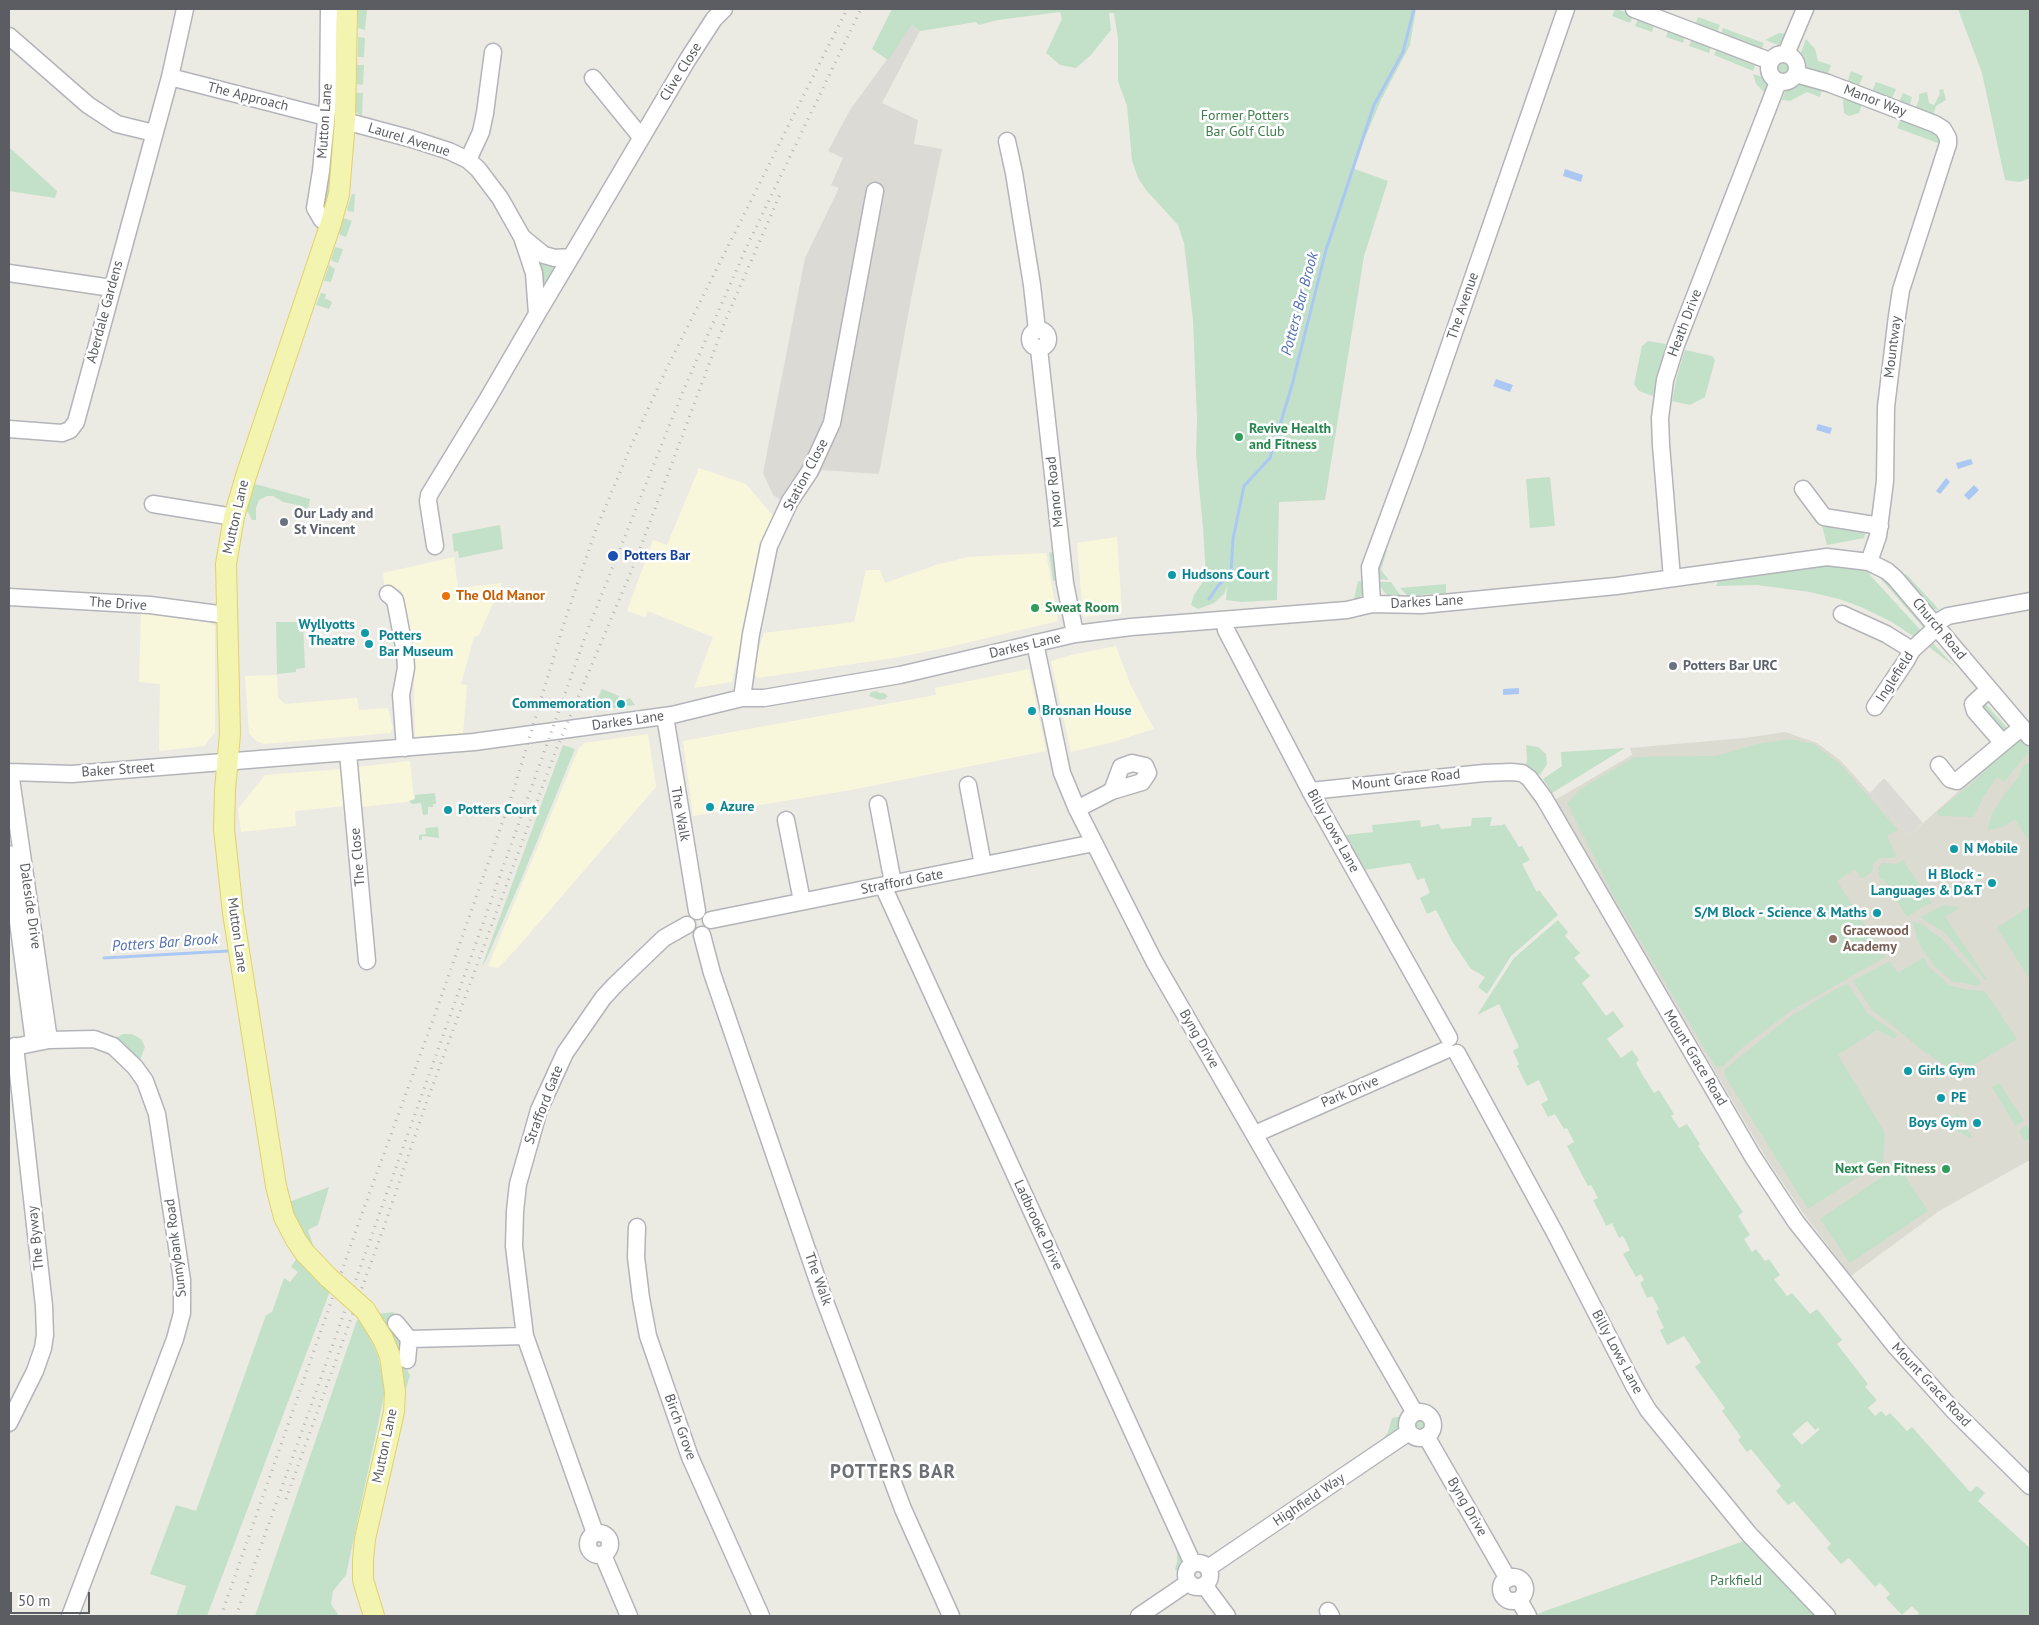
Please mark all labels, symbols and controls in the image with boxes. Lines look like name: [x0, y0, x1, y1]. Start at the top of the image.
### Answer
street label: Clive Close: [656, 40, 706, 104]
street label: The Approach: [206, 79, 290, 115]
street label: Manor Way: [1841, 81, 1909, 121]
street label: Mutton Lane: [314, 83, 336, 159]
park label: Former Potters Bar Golf Club: [1201, 108, 1289, 140]
street label: Laurel Avenue: [366, 120, 452, 160]
water label: Potters Bar Brook: [1278, 250, 1322, 358]
street label: Aberdale Gardens: [83, 259, 127, 365]
street label: The Avenue: [1444, 270, 1482, 342]
street label: Heath Drive: [1664, 287, 1706, 359]
street label: Mountway: [1881, 315, 1905, 379]
place label: Revive Health and Fitness: [1249, 421, 1331, 454]
marker: Revive Health and Fitness: [1233, 431, 1245, 443]
street label: Station Close: [780, 436, 832, 514]
street label: Manor Road: [1043, 456, 1067, 528]
street label: Mutton Lane: [219, 478, 253, 556]
place label: Our Lady and St Vincent: [294, 506, 373, 538]
marker: Our Lady and St Vincent: [278, 516, 290, 528]
place label: Potters Bar: [624, 548, 690, 564]
marker: Potters Bar: [606, 549, 620, 563]
place label: Hudsons Court: [1182, 567, 1269, 583]
marker: Hudsons Court: [1166, 569, 1178, 581]
place label: The Old Manor: [456, 588, 545, 604]
marker: The Old Manor: [440, 590, 452, 602]
street label: Darkes Lane: [1390, 592, 1464, 612]
street label: The Drive: [89, 594, 147, 614]
street label: Church Road: [1908, 595, 1970, 663]
place label: Sweat Room: [1045, 600, 1119, 616]
marker: Sweat Room: [1029, 602, 1041, 614]
place label: Wyllyotts Theatre: [298, 617, 355, 650]
marker: Wyllyotts Theatre: [359, 627, 371, 639]
place label: Potters Bar Museum: [379, 628, 453, 660]
street label: Darkes Lane: [988, 630, 1062, 662]
marker: Potters Bar Museum: [363, 638, 375, 650]
street label: Inglefield: [1873, 649, 1917, 705]
place label: Potters Bar URC: [1683, 658, 1777, 674]
marker: Potters Bar URC: [1667, 660, 1679, 672]
place label: Commemoration: [512, 696, 611, 712]
marker: Commemoration: [615, 698, 627, 710]
place label: Brosnan House: [1042, 703, 1132, 719]
marker: Brosnan House: [1026, 705, 1038, 717]
street label: Darkes Lane: [591, 708, 665, 734]
street label: Baker Street: [81, 759, 155, 781]
street label: Mount Grace Road: [1351, 766, 1461, 794]
street label: The Walk: [667, 785, 693, 843]
street label: Billy Lows Lane: [1303, 786, 1363, 876]
place label: Azure: [720, 799, 754, 815]
marker: Azure: [704, 801, 716, 813]
place label: Potters Court: [458, 802, 537, 818]
marker: Potters Court: [442, 804, 454, 816]
street label: The Close: [347, 827, 369, 887]
place label: N Mobile: [1964, 841, 2018, 857]
marker: N Mobile: [1948, 843, 1960, 855]
street label: Daleside Drive: [16, 862, 44, 950]
street label: Strafford Gate: [859, 866, 945, 898]
place label: H Block - Languages & D&T: [1871, 867, 1982, 900]
marker: H Block - Languages & D&T: [1986, 877, 1998, 889]
street label: Mutton Lane: [223, 896, 251, 974]
place label: S/M Block - Science & Maths: [1694, 905, 1867, 921]
marker: S/M Block - Science & Maths: [1871, 907, 1883, 919]
place label: Gracewood Academy: [1843, 923, 1909, 956]
water label: Potters Bar Brook: [111, 930, 219, 956]
marker: Gracewood Academy: [1827, 933, 1839, 945]
street label: Byng Drive: [1175, 1007, 1223, 1071]
street label: Mount Grace Road: [1660, 1007, 1730, 1109]
street label: Strafford Gate: [521, 1063, 567, 1147]
place label: Girls Gym: [1918, 1063, 1975, 1079]
marker: Girls Gym: [1902, 1065, 1914, 1077]
street label: Park Drive: [1319, 1072, 1381, 1112]
place label: PE: [1951, 1090, 1966, 1106]
marker: PE: [1935, 1092, 1947, 1104]
place label: Boys Gym: [1909, 1115, 1967, 1131]
marker: Boys Gym: [1971, 1117, 1983, 1129]
place label: Next Gen Fitness: [1835, 1161, 1936, 1177]
marker: Next Gen Fitness: [1940, 1163, 1952, 1175]
street label: Ladbrooke Drive: [1010, 1177, 1066, 1273]
street label: Sunnybank Road: [162, 1198, 190, 1298]
street label: The Byway: [24, 1205, 48, 1271]
street label: The Walk: [801, 1250, 835, 1308]
street label: Billy Lows Lane: [1588, 1307, 1646, 1397]
street label: Mount Grace Road: [1888, 1339, 1974, 1431]
street label: Birch Grove: [660, 1392, 700, 1462]
street label: Mutton Lane: [369, 1407, 401, 1485]
district label: POTTERS BAR: [829, 1462, 957, 1484]
street label: Highfield Way: [1270, 1470, 1348, 1530]
street label: Byng Drive: [1443, 1475, 1491, 1539]
park label: Parkfield: [1710, 1573, 1762, 1589]
scale bar: [12, 1582, 92, 1614]
text: 50 m: [18, 1591, 51, 1610]

